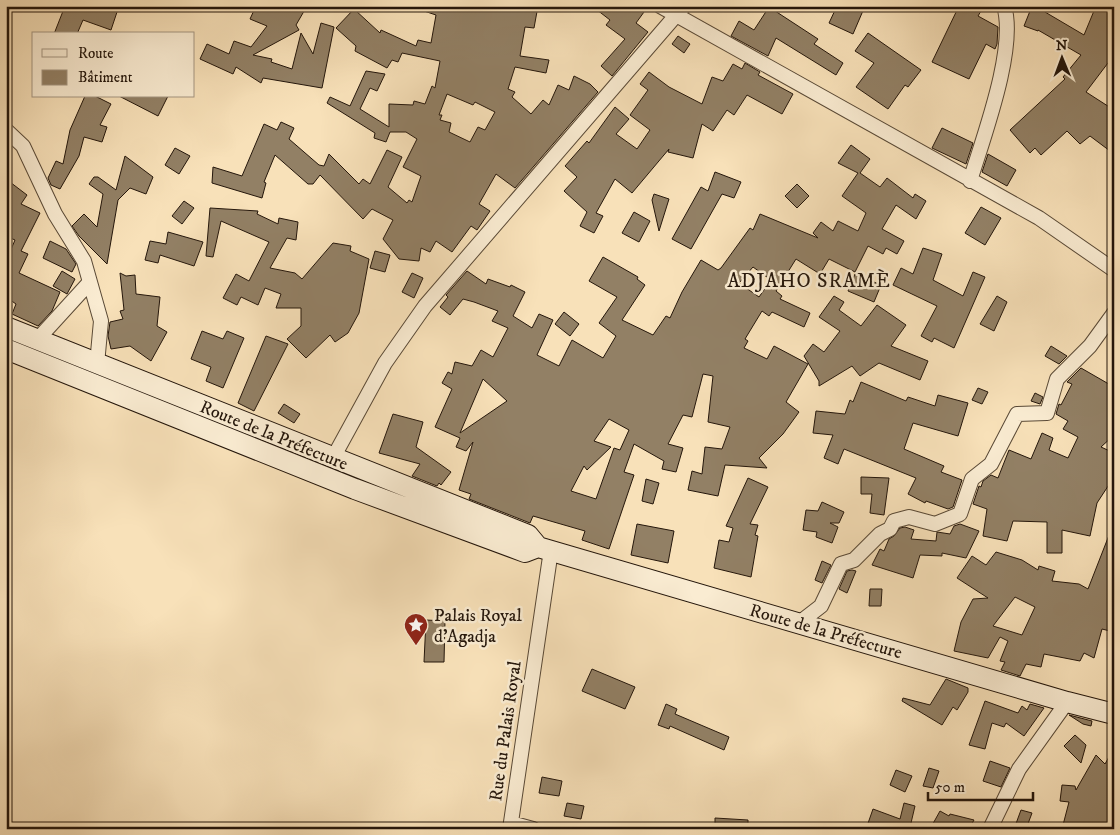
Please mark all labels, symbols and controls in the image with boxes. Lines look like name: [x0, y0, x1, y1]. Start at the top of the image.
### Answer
legend: [32, 32, 195, 98]
north arrow: [1038, 32, 1088, 82]
text: N: [1056, 37, 1068, 55]
text: Route: [78, 44, 113, 63]
text: Bâtiment: [78, 68, 133, 87]
district label: ADJAHO SRAMÈ: [727, 269, 891, 294]
street label: Route de la Préfecture: [196, 396, 351, 476]
street label: Route de la Préfecture: [747, 600, 905, 664]
place label: Palais Royal d'Agadja: [434, 605, 522, 648]
place icon: Palais Royal d'Agadja: [403, 612, 429, 646]
street label: Rue du Palais Royal: [485, 659, 527, 803]
scale bar: [928, 770, 1032, 802]
text: 50 m: [935, 778, 965, 797]

